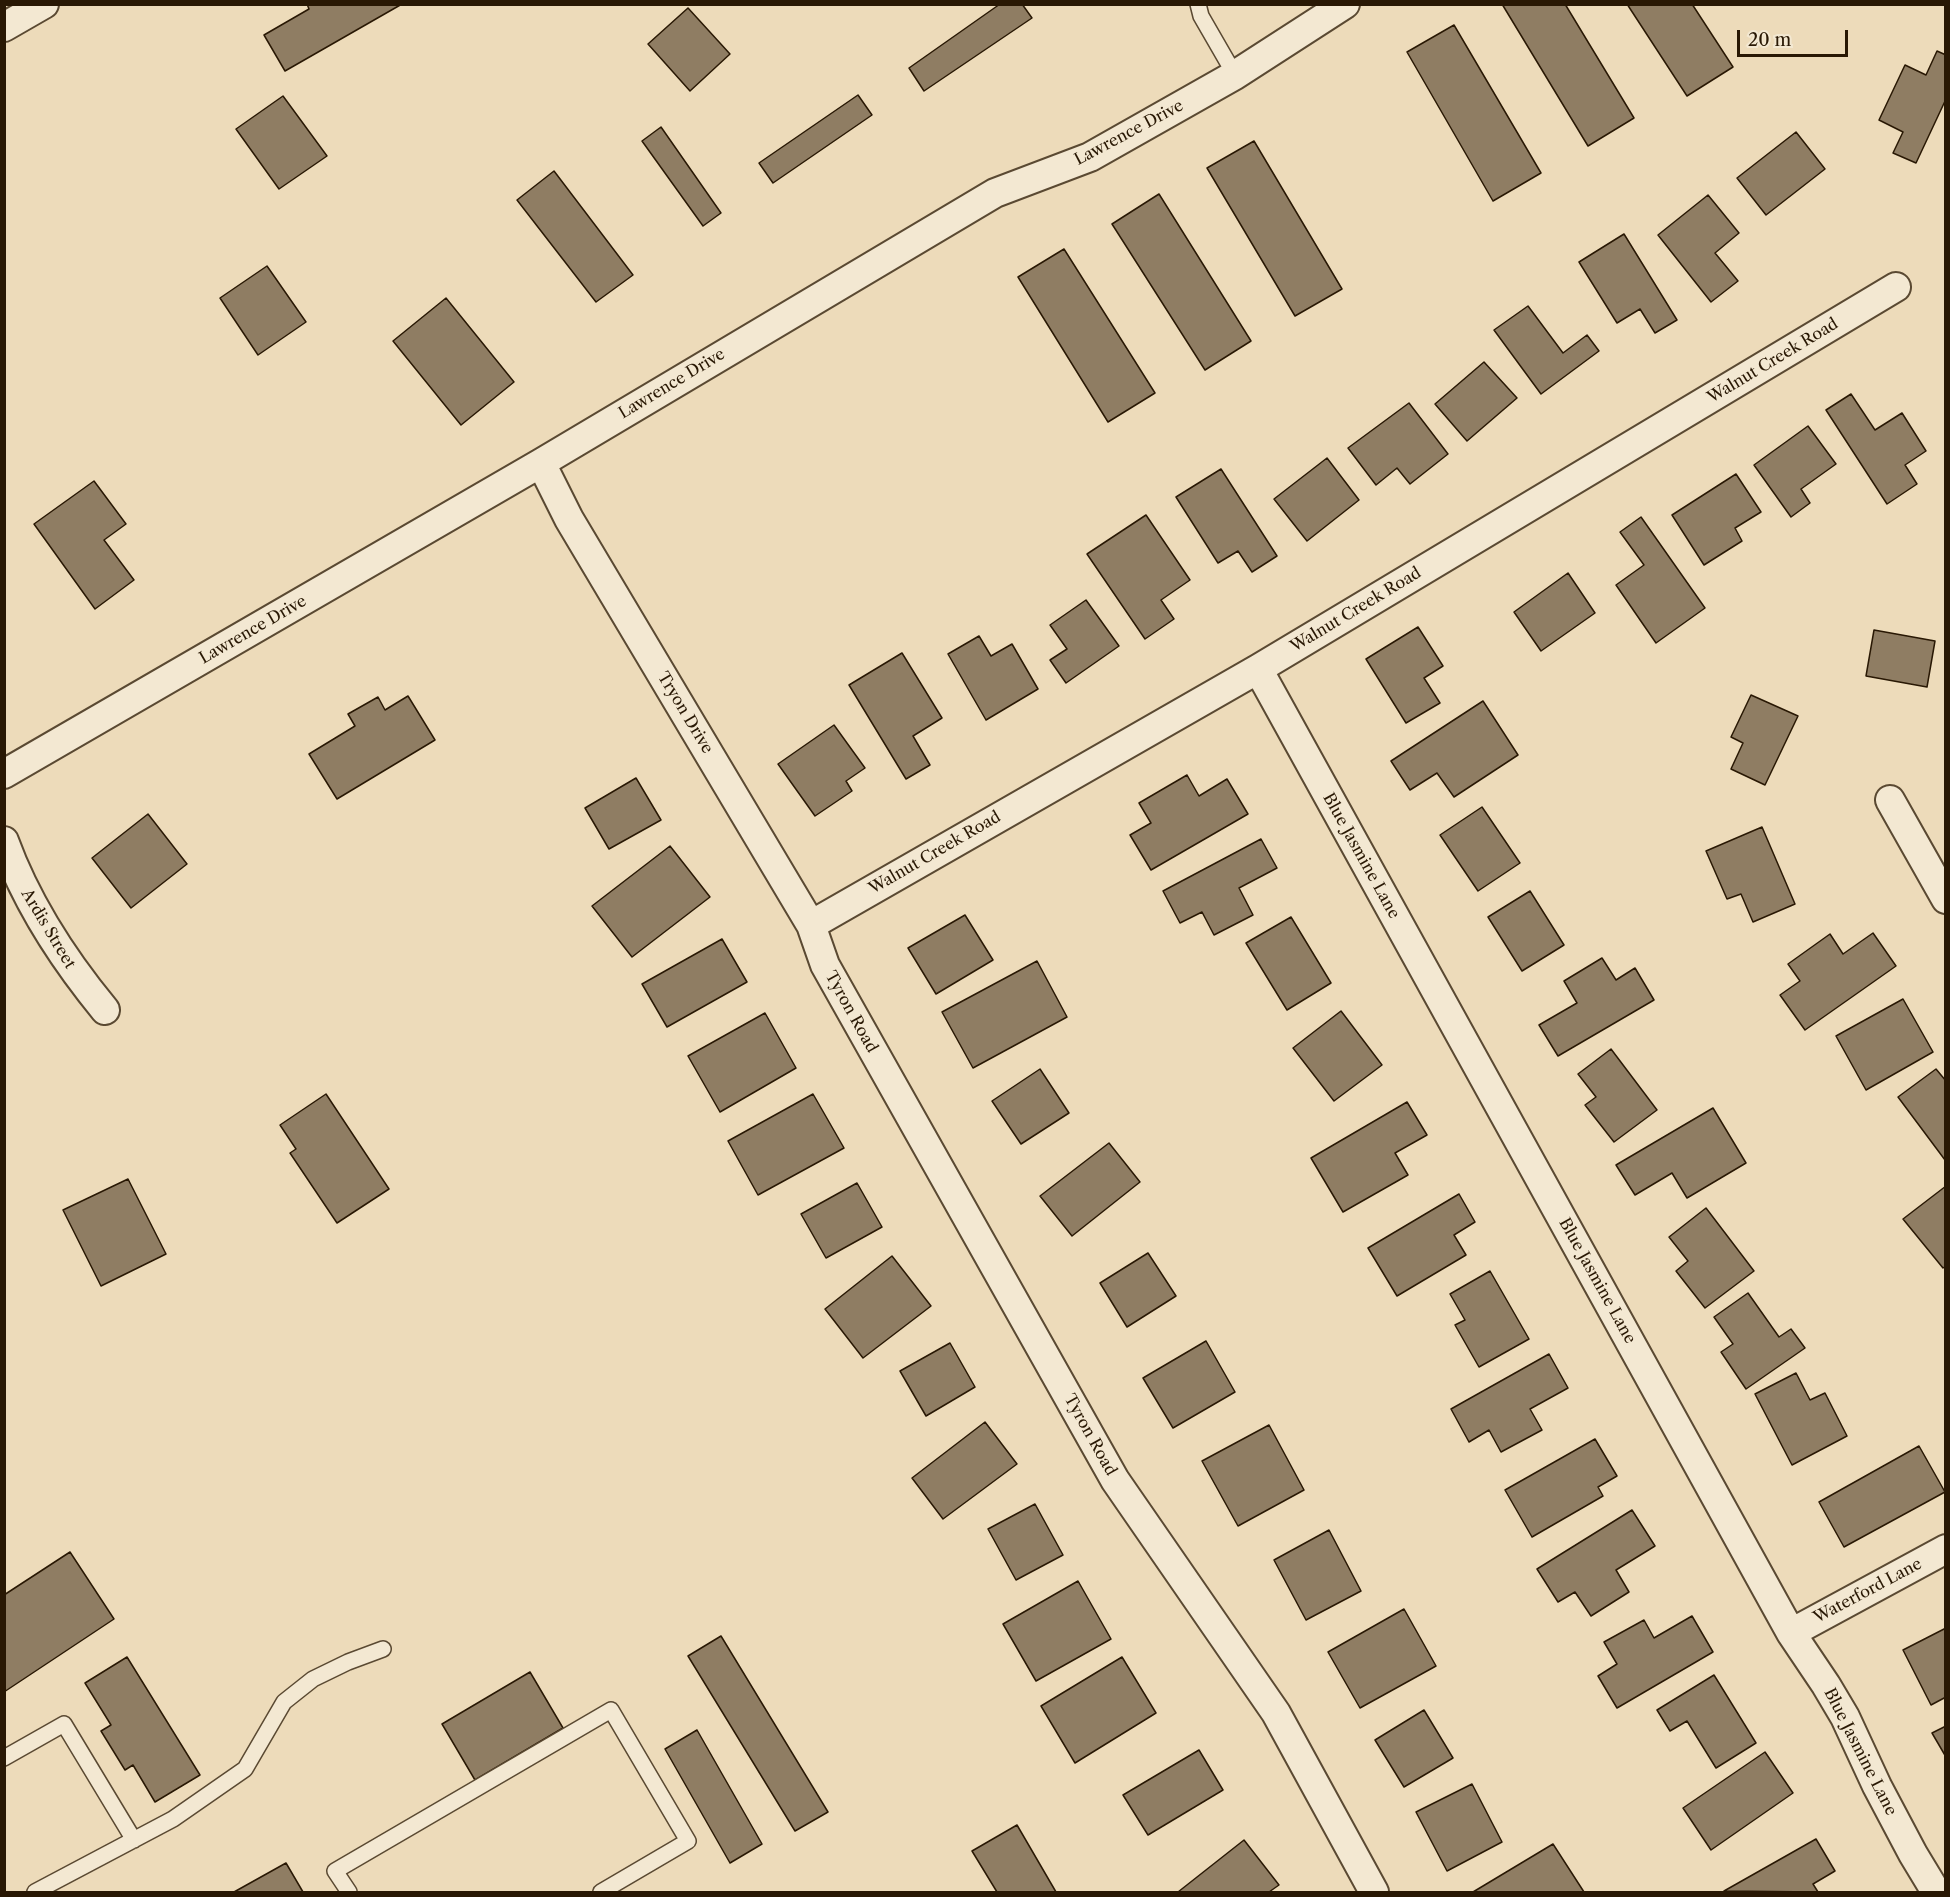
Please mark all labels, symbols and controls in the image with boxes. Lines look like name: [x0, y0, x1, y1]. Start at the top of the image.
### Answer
scale bar: [1740, 18, 1851, 56]
text: 20 m: [1748, 29, 1791, 51]
street label: Lawrence Drive: [1071, 96, 1187, 170]
street label: Walnut Creek Road: [1704, 314, 1842, 408]
street label: Lawrence Drive: [615, 345, 729, 423]
street label: Walnut Creek Road: [1287, 563, 1425, 657]
street label: Lawrence Drive: [196, 592, 310, 668]
street label: Tryon Drive: [653, 669, 717, 757]
street label: Blue Jasmine Lane: [1319, 790, 1403, 922]
street label: Walnut Creek Road: [866, 807, 1004, 899]
street label: Ardis Street: [17, 886, 79, 972]
street label: Tyron Road: [821, 968, 881, 1056]
street label: Blue Jasmine Lane: [1555, 1215, 1639, 1347]
street label: Tyron Road: [1060, 1391, 1120, 1479]
street label: Waterford Lane: [1811, 1554, 1925, 1628]
street label: Blue Jasmine Lane: [1820, 1685, 1900, 1819]

